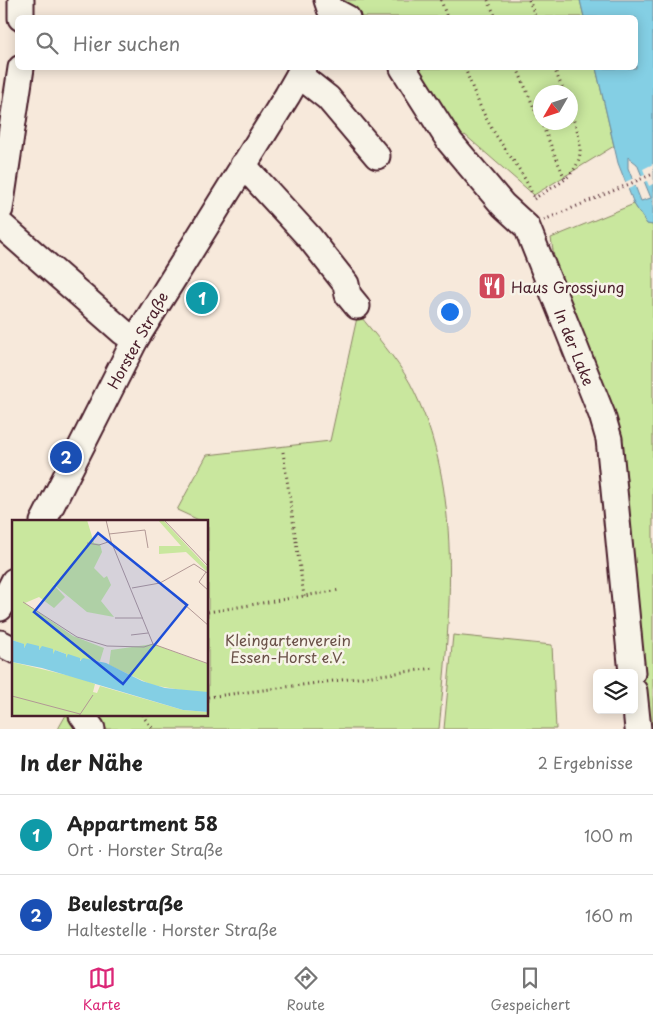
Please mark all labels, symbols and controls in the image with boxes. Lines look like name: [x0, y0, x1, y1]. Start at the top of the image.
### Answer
search box: [15, 15, 638, 70]
icon: search: [33, 29, 61, 57]
text: Hier suchen: [73, 29, 180, 57]
north arrow: [533, 85, 578, 130]
restaurant icon: Haus Grossjung: [477, 271, 507, 301]
place label: Haus Grossjung: [511, 275, 624, 298]
pin: 1: [186, 279, 218, 317]
street label: Horster Straße: [101, 287, 173, 393]
your location: [437, 299, 463, 325]
street label: In der Lake: [549, 305, 601, 389]
pin: 2: [50, 438, 82, 476]
inset map: [12, 520, 209, 716]
park label: Kleingartenverein Essen-Horst e.V.: [225, 628, 351, 668]
map controls: [593, 669, 638, 714]
button: layers: [593, 669, 638, 714]
text: In der Nähe: [20, 746, 142, 778]
text: 2 Ergebnisse: [538, 750, 633, 774]
text: Appartment 58: [67, 809, 218, 837]
text: 1: [32, 823, 40, 847]
text: 100 m: [584, 823, 633, 847]
text: Ort · Horster Straße: [67, 837, 223, 861]
text: Beulestraße: [67, 889, 183, 917]
text: 2: [30, 903, 42, 927]
text: 160 m: [585, 903, 633, 927]
text: Haltestelle · Horster Straße: [67, 917, 277, 941]
tab: Karte: [83, 964, 121, 1015]
tab: Route: [286, 964, 325, 1015]
tab: Gespeichert: [491, 964, 570, 1015]

